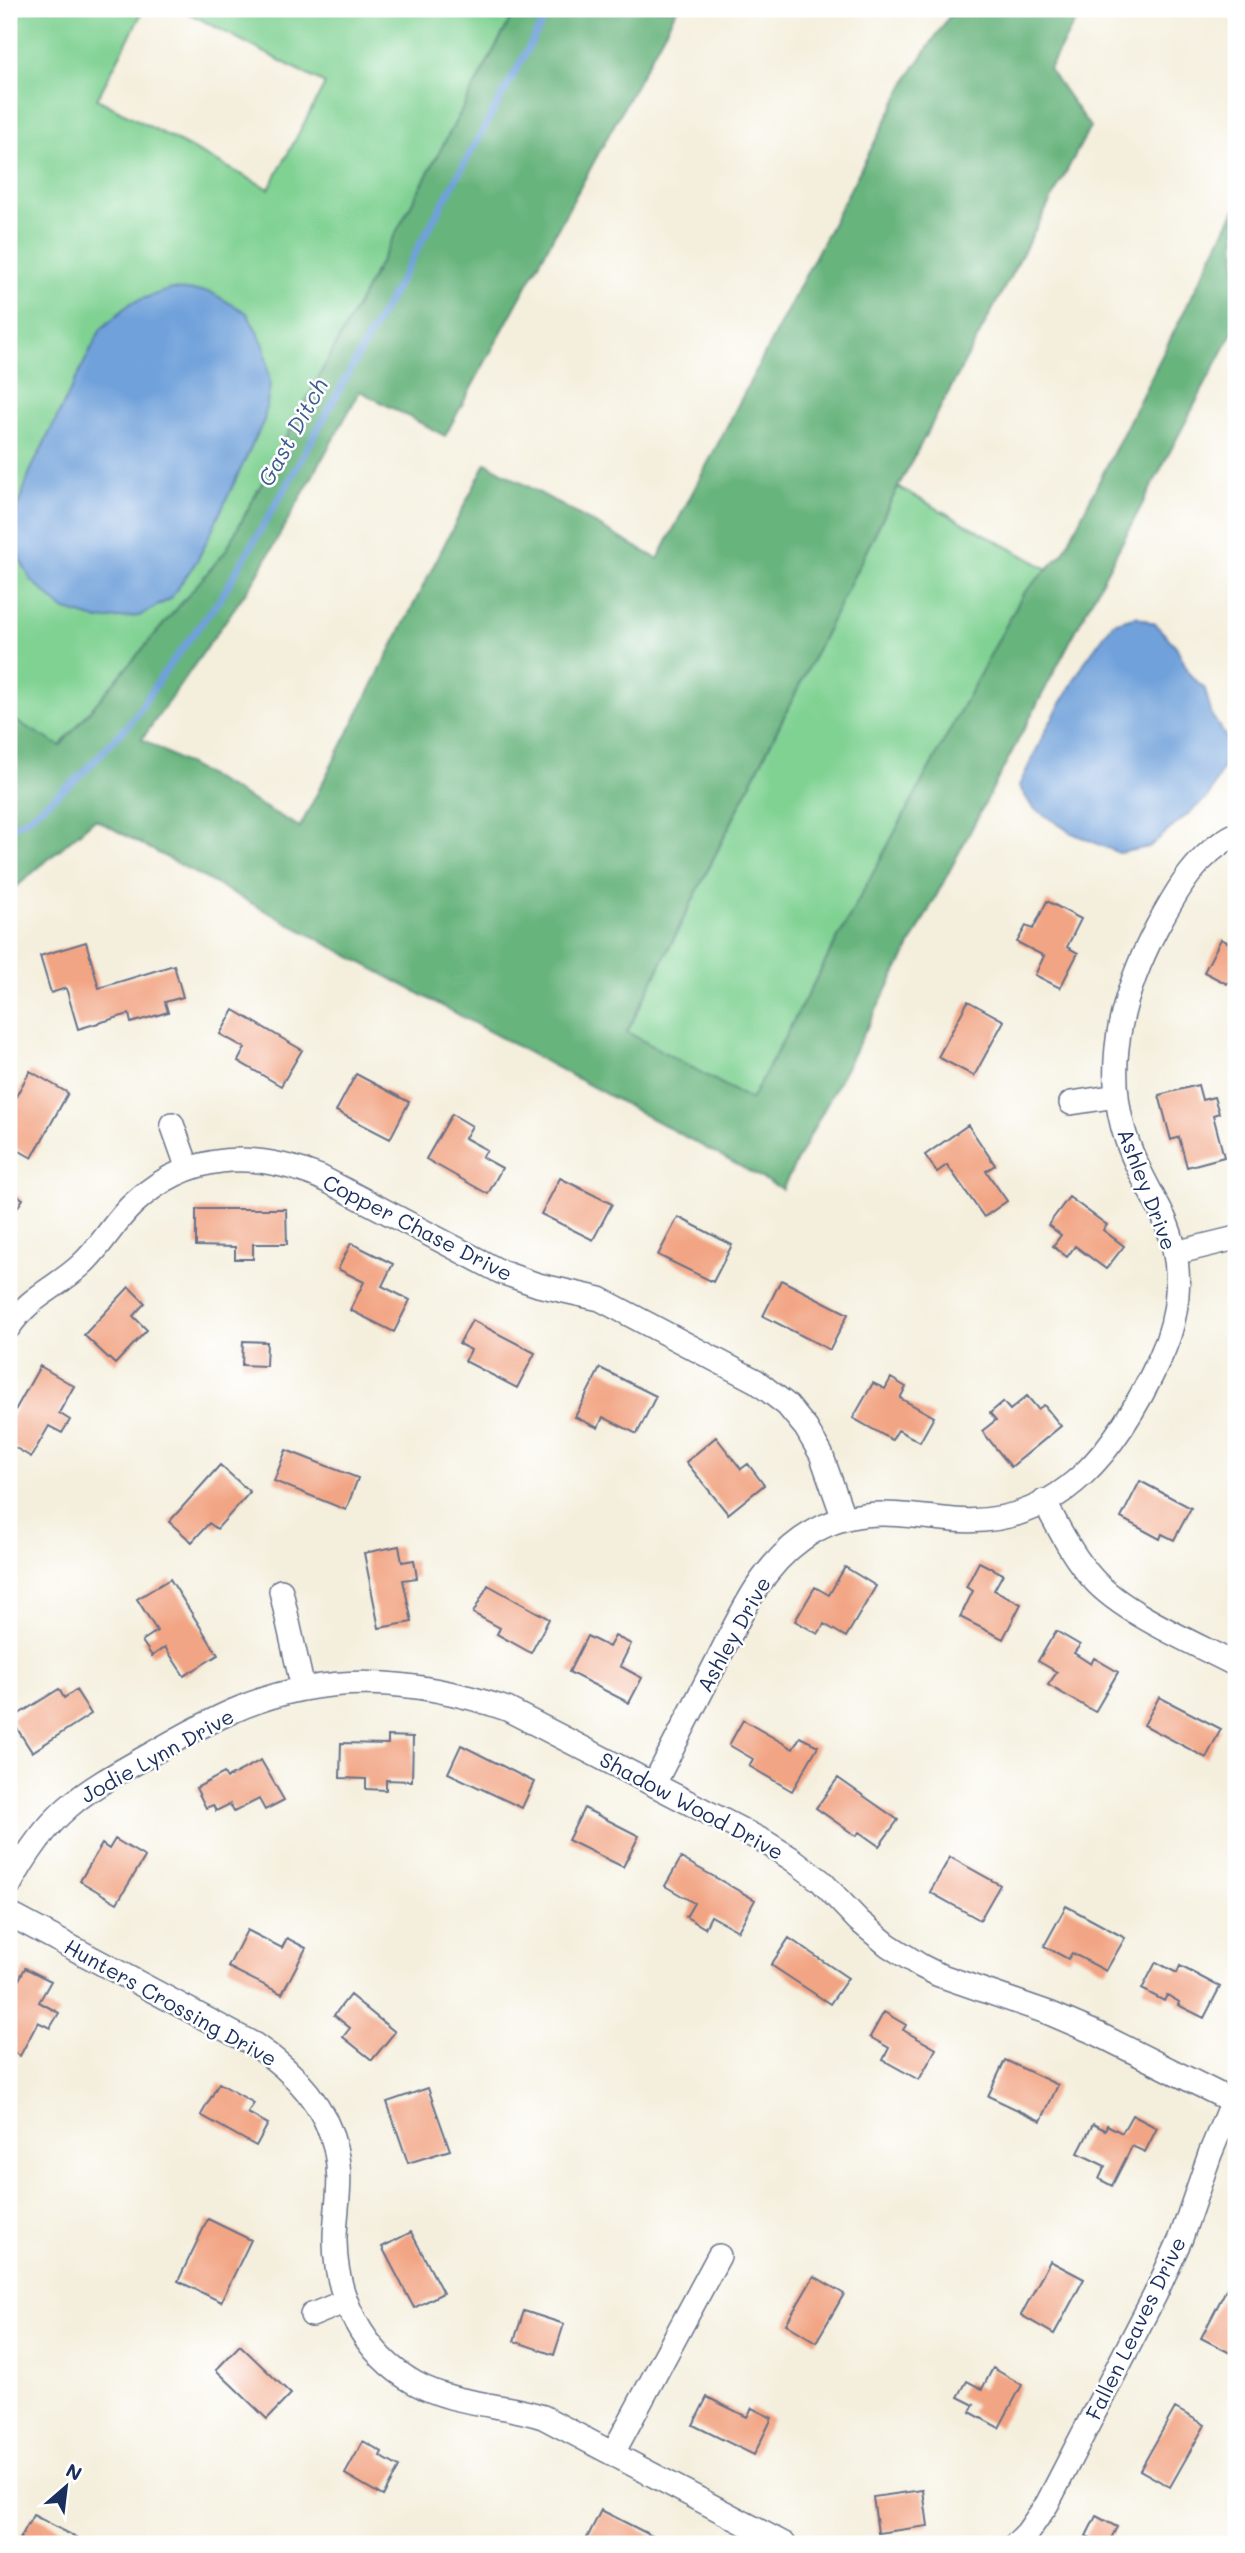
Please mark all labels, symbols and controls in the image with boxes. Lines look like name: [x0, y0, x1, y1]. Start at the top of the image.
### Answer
water label: Gast Ditch: [250, 372, 334, 492]
street label: Ashley Drive: [1112, 1124, 1184, 1254]
street label: Copper Chase Drive: [319, 1168, 517, 1286]
street label: Ashley Drive: [690, 1571, 776, 1697]
street label: Jodie Lynn Drive: [76, 1702, 238, 1808]
street label: Shadow Wood Drive: [595, 1745, 789, 1865]
street label: Hunters Crossing Drive: [60, 1932, 282, 2072]
street label: Fallen Leaves Drive: [1079, 2232, 1191, 2424]
north arrow: [32, 2452, 102, 2522]
text: N: [62, 2457, 86, 2486]

